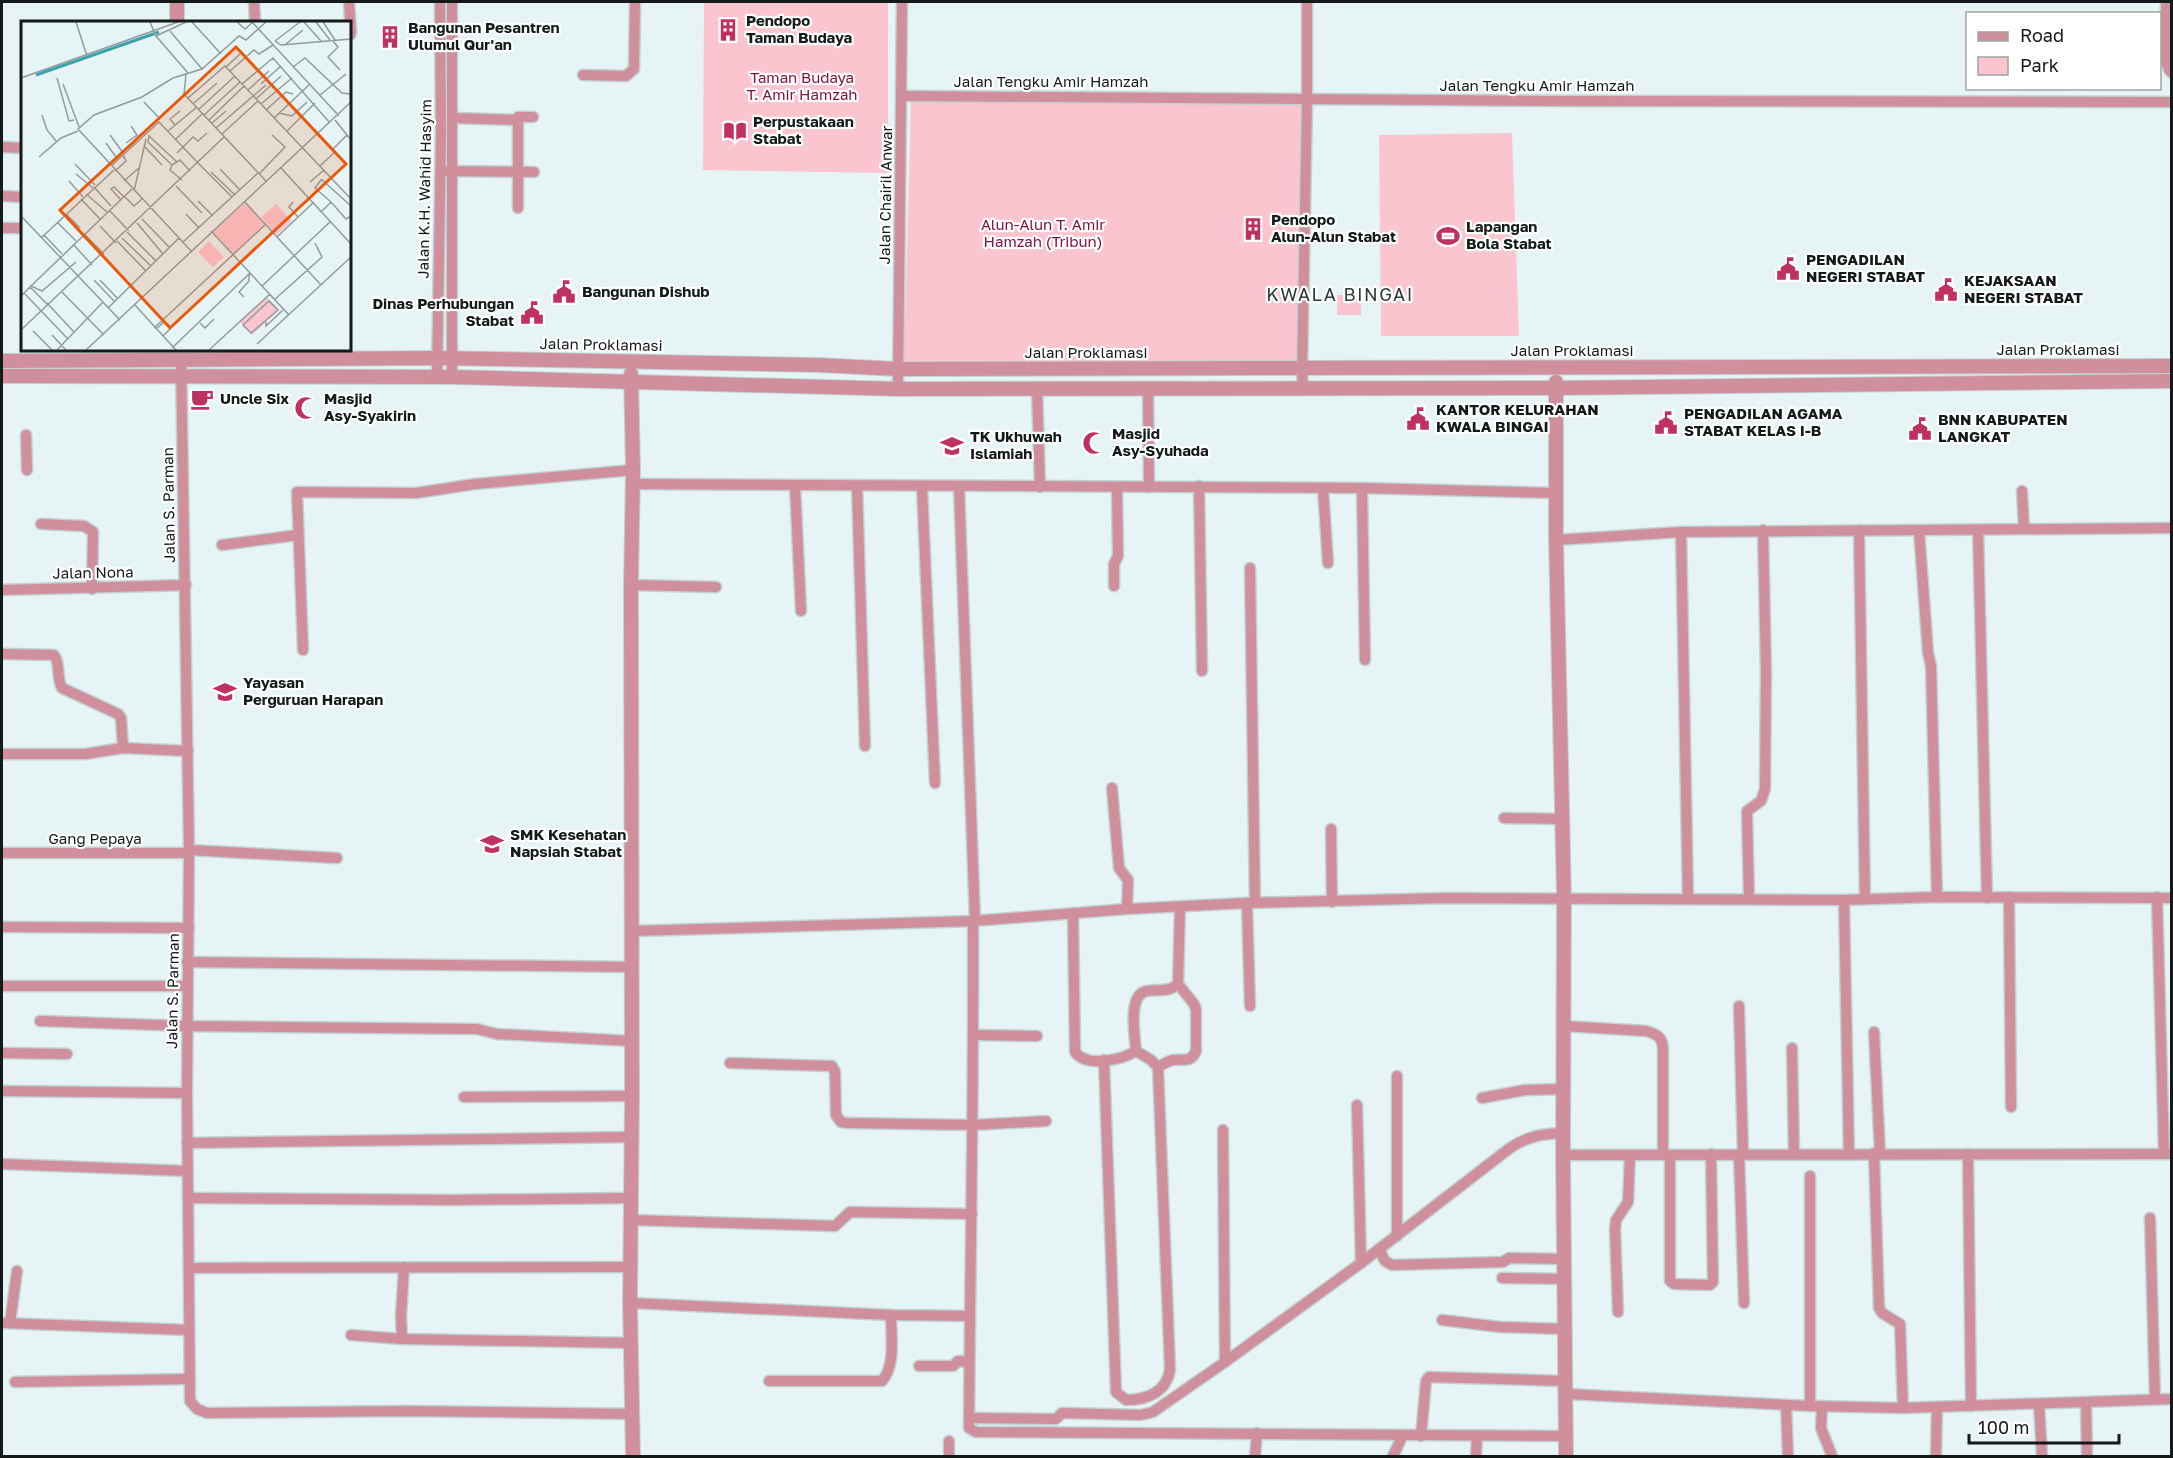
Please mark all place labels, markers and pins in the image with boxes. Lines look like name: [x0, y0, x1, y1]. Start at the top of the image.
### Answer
place label: Pendopo Taman Budaya: [746, 11, 853, 46]
building icon: Pendopo Taman Budaya: [715, 17, 741, 43]
place label: Bangunan Pesantren Ulumul Qur'an: [408, 18, 560, 53]
building icon: Bangunan Pesantren Ulumul Qur'an: [377, 24, 403, 50]
place label: Perpustakaan Stabat: [753, 112, 854, 147]
library icon: Perpustakaan Stabat: [722, 118, 748, 144]
place label: Pendopo Alun-Alun Stabat: [1271, 210, 1396, 245]
building icon: Pendopo Alun-Alun Stabat: [1240, 216, 1266, 242]
place label: Lapangan Bola Stabat: [1466, 217, 1552, 252]
sports icon: Lapangan Bola Stabat: [1435, 223, 1461, 249]
place label: PENGADILAN NEGERI STABAT: [1806, 250, 1925, 285]
public building icon: PENGADILAN NEGERI STABAT: [1775, 256, 1801, 282]
place label: KEJAKSAAN NEGERI STABAT: [1964, 271, 2083, 306]
public building icon: KEJAKSAAN NEGERI STABAT: [1933, 277, 1959, 303]
public building icon: Bangunan Dishub: [551, 279, 577, 305]
place label: Bangunan Dishub: [582, 282, 710, 300]
place label: Dinas Perhubungan Stabat: [372, 294, 514, 329]
public building icon: Dinas Perhubungan Stabat: [519, 300, 545, 326]
cafe icon: Uncle Six: [189, 386, 215, 412]
place label: Uncle Six: [220, 389, 289, 407]
place label: Masjid Asy-Syakirin: [324, 389, 416, 424]
mosque icon: Masjid Asy-Syakirin: [293, 395, 319, 421]
place label: KANTOR KELURAHAN KWALA BINGAI: [1436, 400, 1599, 435]
place label: PENGADILAN AGAMA STABAT KELAS I-B: [1684, 404, 1843, 439]
public building icon: KANTOR KELURAHAN KWALA BINGAI: [1405, 406, 1431, 432]
public building icon: PENGADILAN AGAMA STABAT KELAS I-B: [1653, 410, 1679, 436]
place label: BNN KABUPATEN LANGKAT: [1938, 410, 2068, 445]
public building icon: BNN KABUPATEN LANGKAT: [1907, 416, 1933, 442]
place label: Masjid Asy-Syuhada: [1112, 424, 1209, 459]
place label: TK Ukhuwah Islamiah: [970, 427, 1062, 462]
mosque icon: Masjid Asy-Syuhada: [1081, 430, 1107, 456]
school or university icon: TK Ukhuwah Islamiah: [939, 433, 965, 459]
place label: Yayasan Perguruan Harapan: [243, 673, 383, 708]
school or university icon: Yayasan Perguruan Harapan: [212, 679, 238, 705]
place label: SMK Kesehatan Napsiah Stabat: [510, 825, 626, 860]
school or university icon: SMK Kesehatan Napsiah Stabat: [479, 831, 505, 857]

